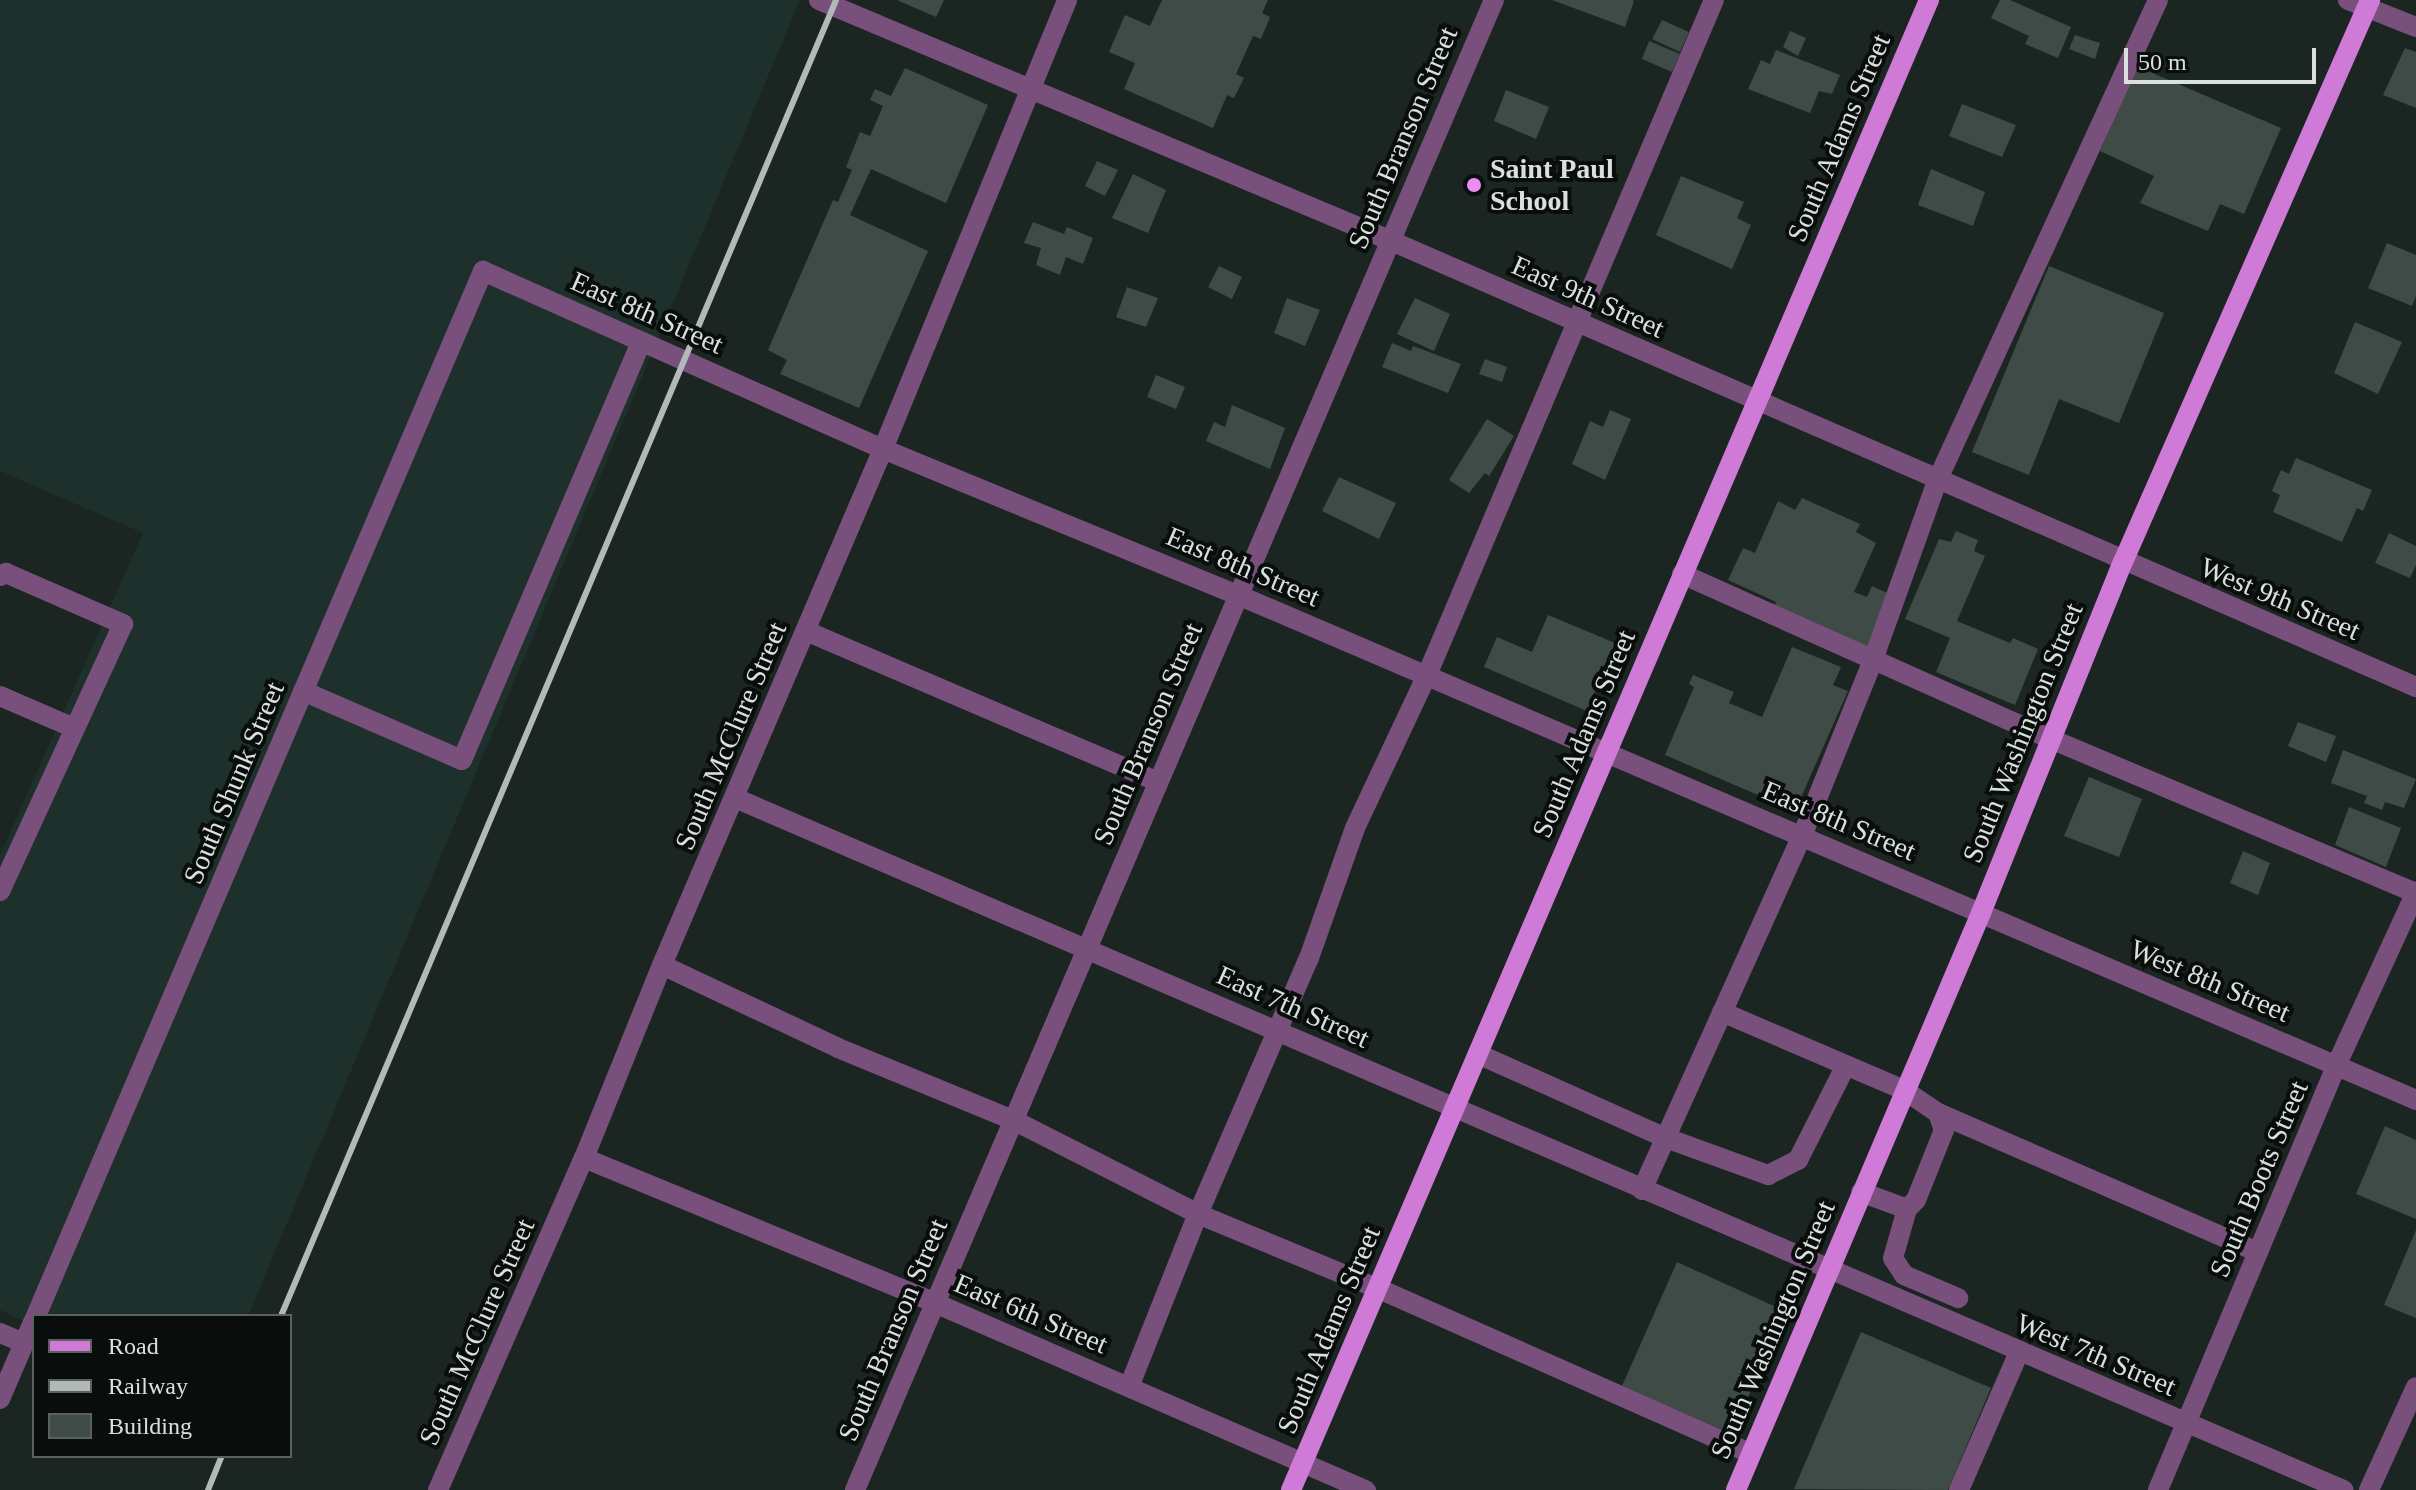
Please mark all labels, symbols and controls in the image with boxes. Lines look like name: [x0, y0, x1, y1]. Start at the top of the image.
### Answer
street label: South Branson Street: [1341, 22, 1465, 254]
street label: South Adams Street: [1780, 28, 1898, 248]
scale bar: [2128, 32, 2320, 82]
text: 50 m: [2138, 49, 2187, 75]
place label: Saint Paul School: [1490, 152, 1614, 218]
marker: Saint Paul School: [1465, 176, 1483, 194]
street label: East 9th Street: [1507, 248, 1669, 346]
street label: East 8th Street: [566, 264, 728, 362]
street label: East 8th Street: [1161, 520, 1325, 614]
street label: West 9th Street: [2195, 550, 2365, 648]
street label: South Washington Street: [1955, 598, 2091, 868]
street label: South McClure Street: [668, 617, 794, 855]
street label: South Branson Street: [1086, 618, 1210, 850]
street label: South Adams Street: [1525, 624, 1643, 844]
street label: South Shunk Street: [176, 677, 292, 889]
street label: East 8th Street: [1757, 774, 1921, 868]
street label: West 8th Street: [2125, 932, 2295, 1030]
street label: East 7th Street: [1212, 958, 1374, 1056]
street label: South Boots Street: [2203, 1076, 2315, 1282]
street label: South Washington Street: [1703, 1196, 1843, 1464]
street label: South McClure Street: [412, 1214, 542, 1450]
street label: South Branson Street: [831, 1214, 955, 1446]
street label: South Adams Street: [1270, 1220, 1388, 1440]
street label: East 6th Street: [949, 1267, 1113, 1361]
street label: West 7th Street: [2011, 1306, 2181, 1404]
legend: [32, 1314, 292, 1458]
text: Road: [108, 1333, 159, 1359]
text: Railway: [108, 1373, 188, 1399]
text: Building: [108, 1413, 192, 1439]

